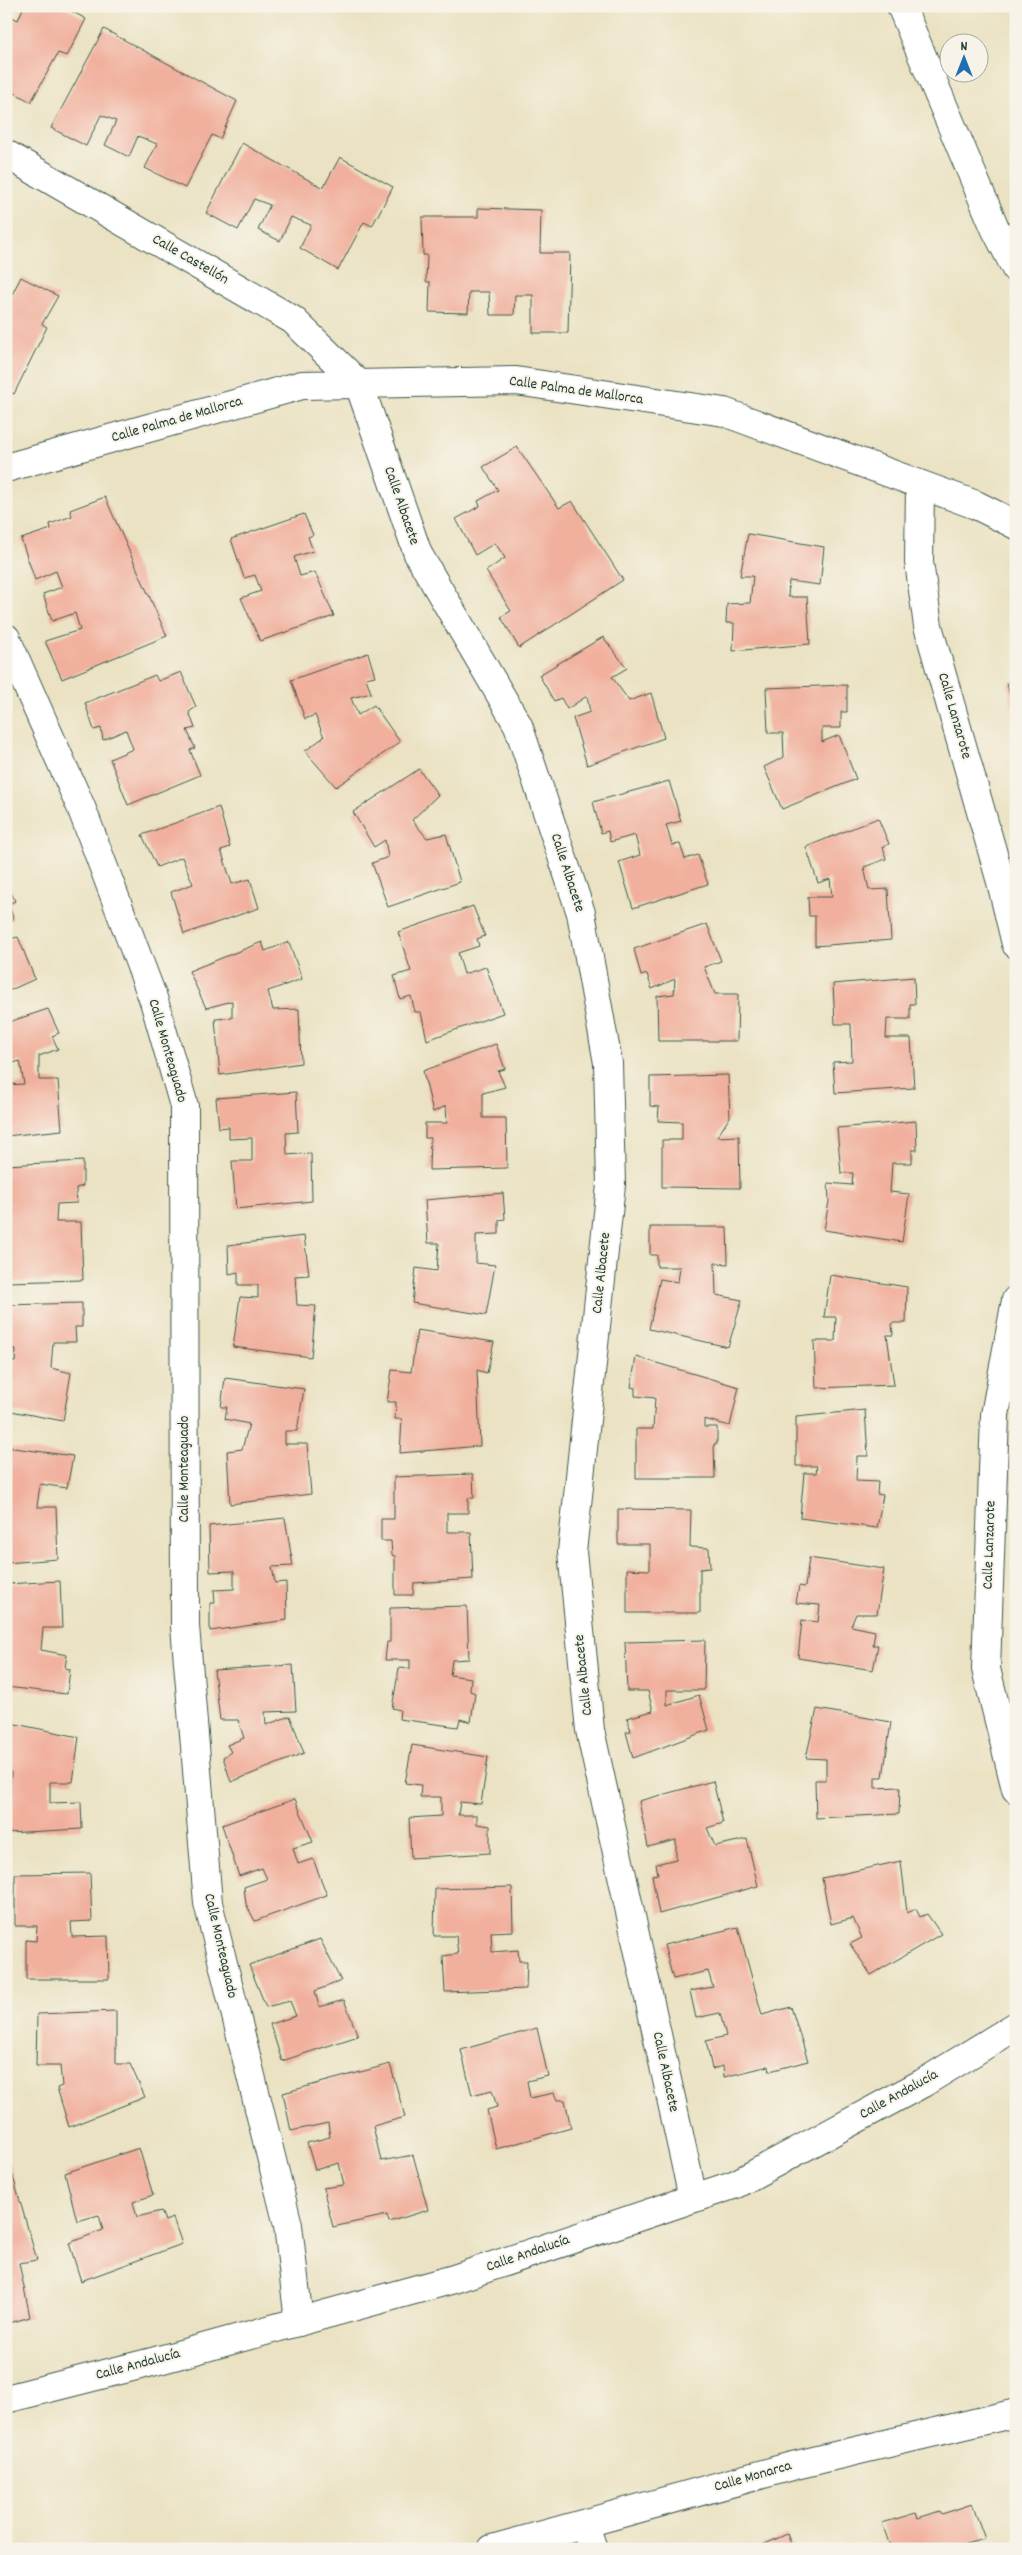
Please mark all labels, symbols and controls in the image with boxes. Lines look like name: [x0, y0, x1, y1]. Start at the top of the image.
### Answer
north arrow: [940, 32, 990, 82]
text: N: [961, 37, 968, 57]
street label: Calle Castellón: [148, 229, 232, 291]
street label: Calle Palma de Mallorca: [508, 371, 645, 411]
street label: Calle Palma de Mallorca: [109, 391, 246, 449]
street label: Calle Albacete: [377, 464, 425, 549]
street label: Calle Lanzarote: [931, 670, 977, 762]
street label: Calle Albacete: [544, 831, 590, 916]
street label: Calle Monteaguado: [142, 997, 192, 1106]
street label: Calle Albacete: [587, 1231, 617, 1315]
street label: Calle Monteaguado: [174, 1415, 196, 1522]
street label: Calle Lanzarote: [977, 1500, 1003, 1590]
street label: Calle Albacete: [569, 1633, 599, 1717]
street label: Calle Monteaguado: [197, 1891, 243, 2001]
street label: Calle Albacete: [646, 2030, 684, 2115]
street label: Calle Andalucía: [856, 2064, 943, 2126]
street label: Calle Andalucía: [483, 2229, 573, 2279]
street label: Calle Andalucía: [93, 2343, 184, 2387]
street label: Calle Monarca: [712, 2455, 795, 2499]

